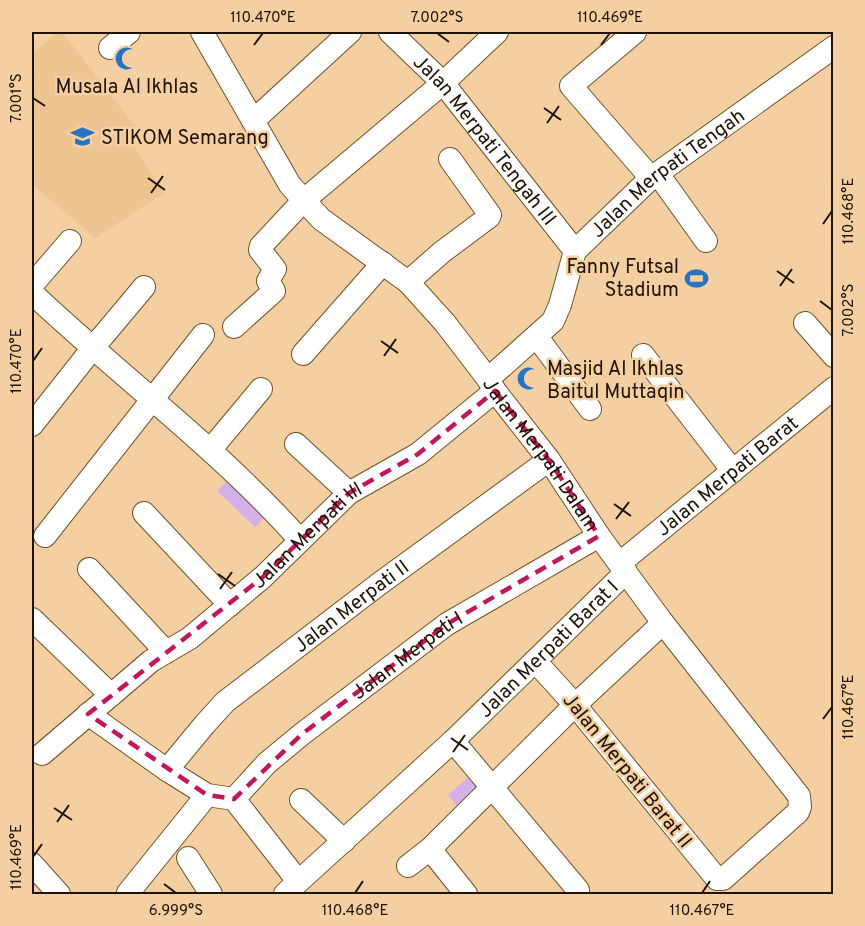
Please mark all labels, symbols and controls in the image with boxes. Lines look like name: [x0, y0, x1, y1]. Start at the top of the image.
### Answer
text: 110.470°E: [230, 9, 296, 28]
text: 7.002°S: [410, 9, 464, 28]
text: 110.469°E: [577, 9, 643, 28]
mosque icon: Musala Al Ikhlas: [114, 46, 140, 72]
street label: Jalan Merpati Tengah III: [406, 50, 561, 232]
text: 7.001°S: [8, 73, 27, 123]
place label: Musala Al Ikhlas: [56, 75, 198, 101]
street label: Jalan Merpati Tengah: [586, 104, 751, 244]
school or university icon: STIKOM Semarang: [70, 124, 96, 150]
place label: STIKOM Semarang: [101, 126, 269, 152]
text: 110.468°E: [840, 178, 859, 244]
place label: Fanny Futsal Stadium: [566, 255, 679, 304]
sports icon: Fanny Futsal Stadium: [684, 265, 710, 291]
text: 7.002°S: [840, 283, 859, 337]
text: 110.470°E: [8, 328, 27, 394]
place label: Masjid Al Ikhlas Baitul Muttaqin: [547, 357, 685, 406]
mosque icon: Masjid Al Ikhlas Baitul Muttaqin: [516, 366, 542, 392]
street label: Jalan Merpati Dalam: [475, 374, 604, 537]
street label: Jalan Merpati Barat: [652, 411, 805, 543]
street label: Jalan Merpati III: [248, 477, 368, 595]
street label: Jalan Merpati II: [289, 556, 413, 658]
street label: Jalan Merpati Barat I: [474, 575, 625, 724]
street label: Jalan Merpati I: [346, 606, 468, 704]
text: 110.467°E: [840, 674, 859, 740]
street label: Jalan Merpati Barat II: [556, 688, 697, 854]
text: 110.469°E: [8, 824, 27, 890]
text: 6.999°S: [149, 902, 203, 921]
text: 110.468°E: [322, 902, 388, 921]
text: 110.467°E: [669, 902, 735, 921]

